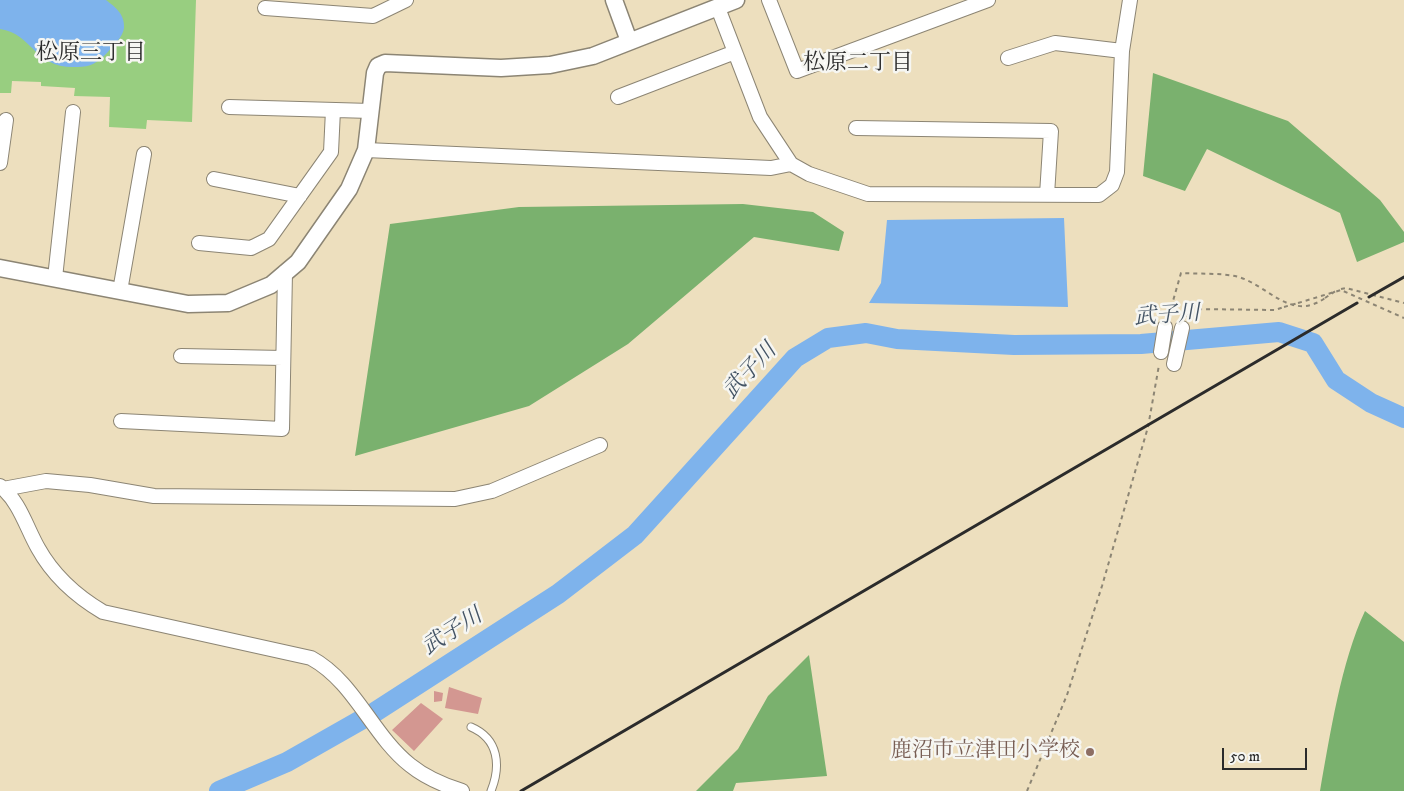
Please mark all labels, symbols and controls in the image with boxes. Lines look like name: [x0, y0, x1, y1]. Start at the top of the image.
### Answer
district label: 松原三丁目: [36, 41, 146, 67]
district label: 松原二丁目: [803, 51, 913, 77]
water label: 武子川: [1133, 302, 1201, 332]
water label: 武子川: [719, 339, 783, 405]
water label: 武子川: [418, 604, 488, 662]
scale bar: [1224, 738, 1309, 770]
place label: 鹿沼市立津田小学校: [891, 739, 1080, 765]
marker: 鹿沼市立津田小学校: [1084, 746, 1096, 758]
text: 50 m: [1230, 747, 1260, 766]

